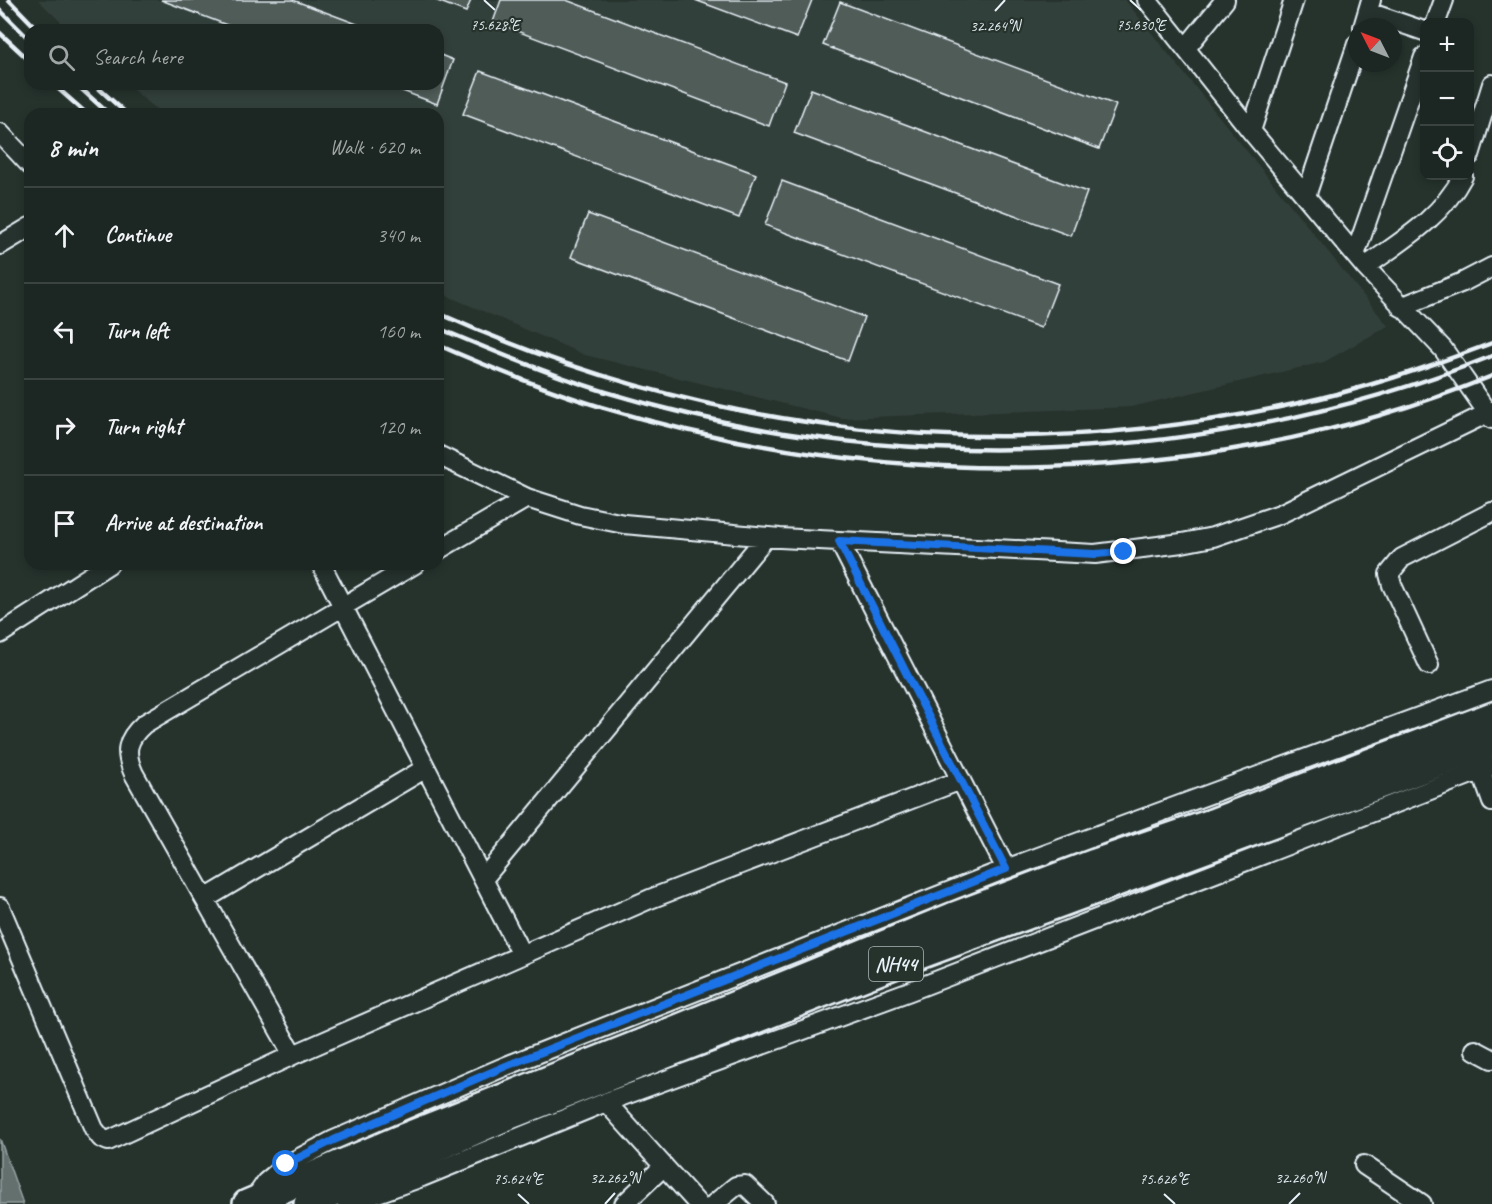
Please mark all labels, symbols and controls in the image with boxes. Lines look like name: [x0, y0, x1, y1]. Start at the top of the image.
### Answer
text: 75.628°E: [471, 16, 522, 35]
text: 75.630°E: [1117, 16, 1168, 35]
text: 32.264°N: [970, 17, 1023, 36]
north arrow: [1348, 18, 1402, 72]
map controls: [1420, 18, 1474, 180]
button: +: [1420, 18, 1474, 72]
search box: [24, 24, 444, 90]
icon: search: [45, 41, 78, 74]
text: Search here: [93, 43, 183, 71]
button: −: [1420, 72, 1474, 126]
button: locate: [1420, 126, 1474, 180]
text: 8 min: [48, 131, 98, 164]
text: Walk · 620 m: [330, 135, 420, 160]
icon: ahead: [48, 219, 81, 252]
text: Continue: [105, 221, 171, 249]
text: 340 m: [377, 223, 420, 248]
icon: left: [48, 315, 81, 348]
text: Turn left: [105, 317, 169, 345]
text: 160 m: [377, 319, 420, 344]
icon: right: [48, 411, 81, 444]
text: Turn right: [105, 413, 182, 441]
text: 120 m: [377, 415, 420, 440]
icon: arrive: [48, 507, 81, 540]
text: Arrive at destination: [105, 509, 262, 537]
route end: [1110, 538, 1136, 564]
road number: NH44: [869, 947, 923, 981]
route start: [272, 1150, 298, 1176]
text: 32.262°N: [590, 1169, 643, 1188]
text: 32.260°N: [1275, 1169, 1328, 1188]
text: 75.624°E: [494, 1170, 545, 1189]
text: 75.626°E: [1140, 1170, 1191, 1189]

